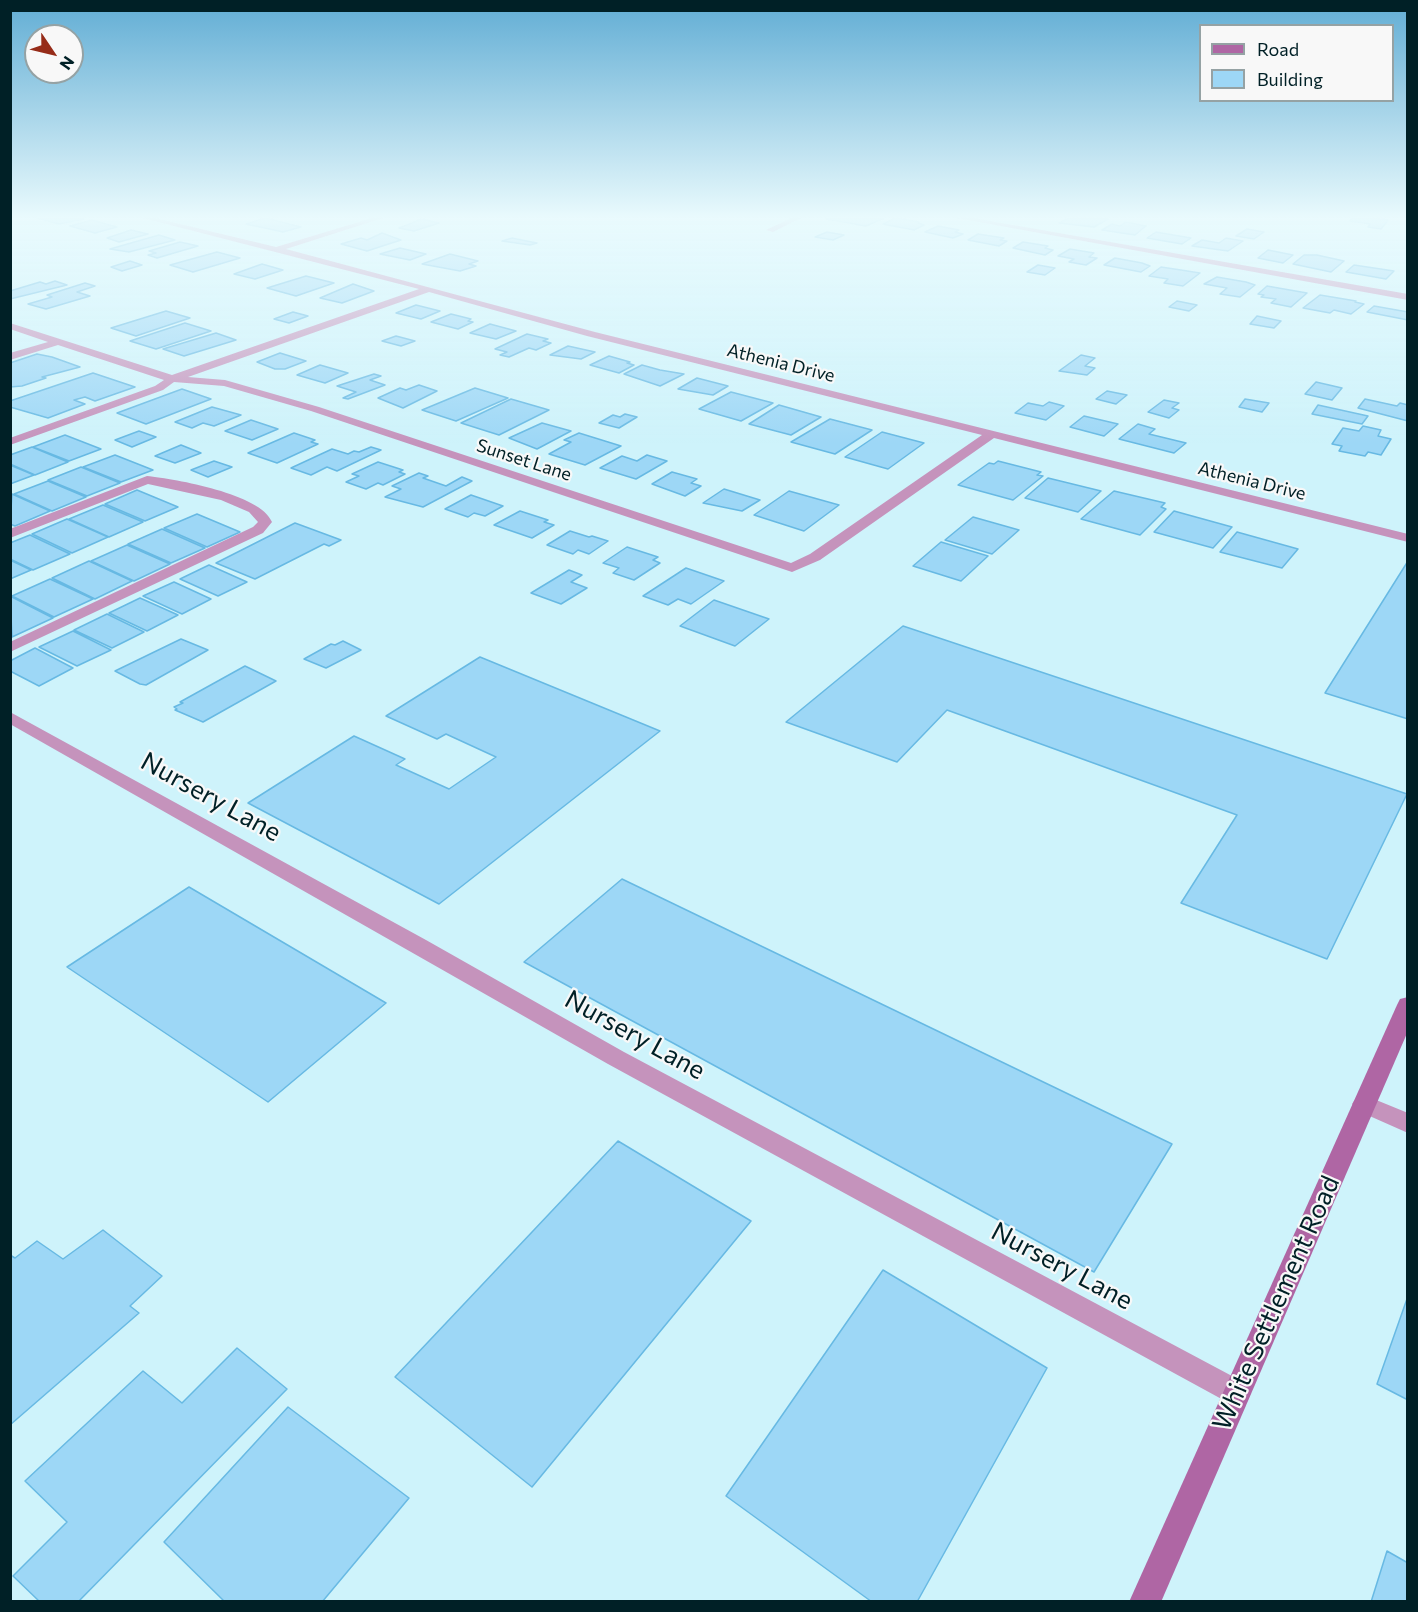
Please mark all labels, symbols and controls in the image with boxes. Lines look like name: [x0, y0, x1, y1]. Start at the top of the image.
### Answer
north arrow: [24, 24, 84, 84]
legend: [1199, 24, 1394, 102]
text: Road: [1257, 38, 1299, 60]
text: N: [56, 53, 79, 74]
text: Building: [1257, 68, 1323, 90]
street label: Athenia Drive: [725, 339, 837, 387]
street label: Sunset Lane: [474, 434, 574, 486]
street label: Athenia Drive: [1196, 457, 1308, 505]
street label: Nursery Lane: [135, 746, 287, 848]
street label: Nursery Lane: [559, 984, 711, 1086]
street label: White Settlement Road: [1206, 1171, 1346, 1435]
street label: Nursery Lane: [986, 1216, 1138, 1316]

